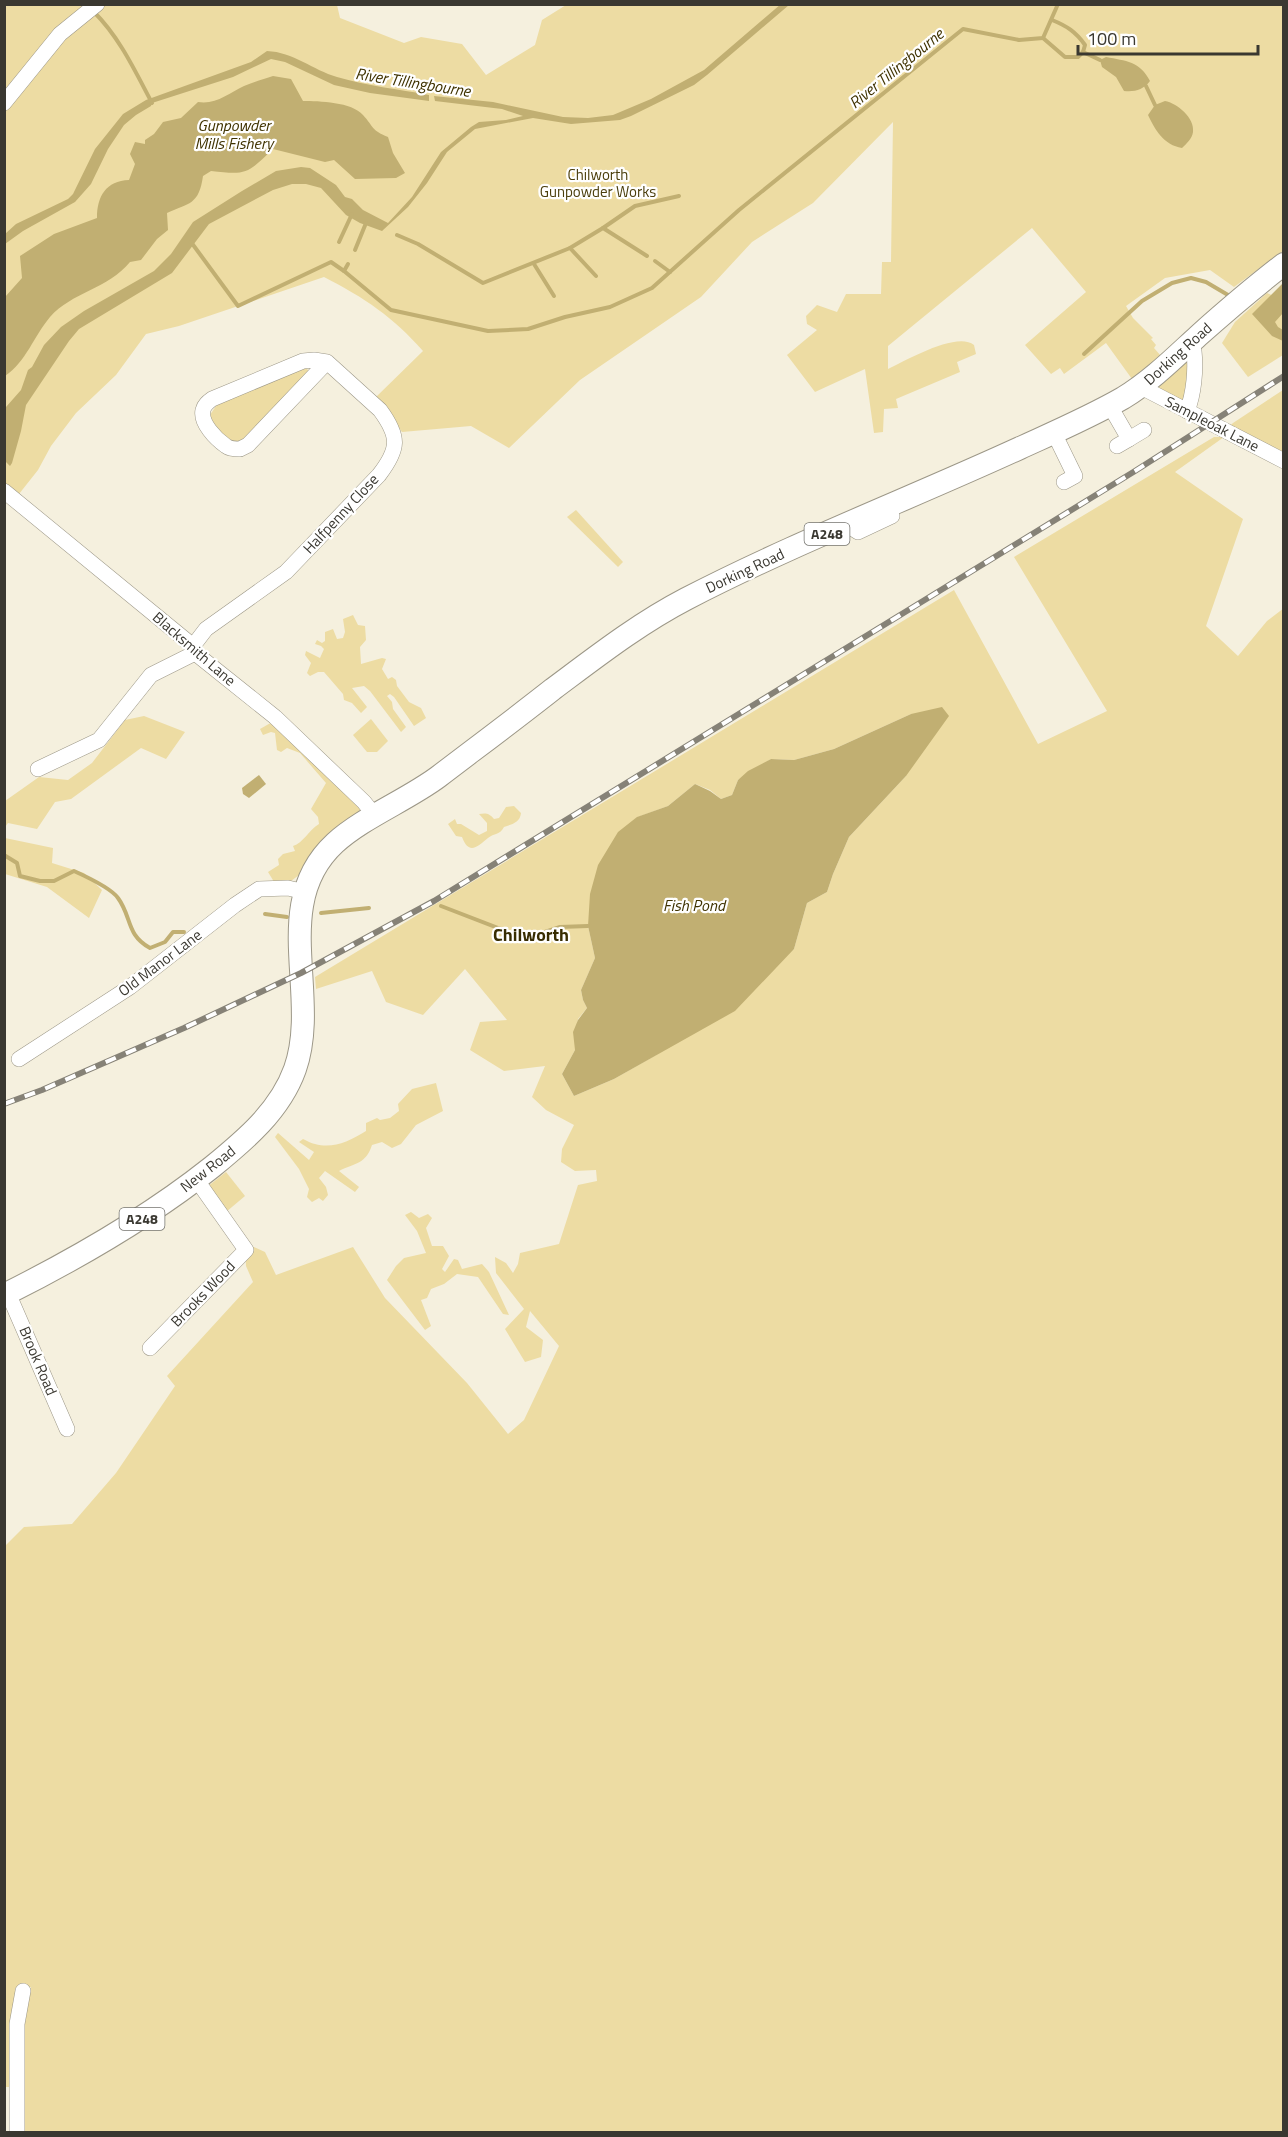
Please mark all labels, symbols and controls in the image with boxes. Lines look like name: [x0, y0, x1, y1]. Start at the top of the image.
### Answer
scale bar: [1078, 18, 1258, 56]
water label: River Tillingbourne: [843, 21, 950, 114]
text: 100 m: [1087, 25, 1136, 52]
water label: River Tillingbourne: [354, 61, 474, 103]
water label: Gunpowder Mills Fishery: [195, 113, 275, 155]
park label: Chilworth Gunpowder Works: [540, 163, 656, 203]
street label: Dorking Road: [1138, 317, 1217, 391]
street label: Sampleoak Lane: [1161, 390, 1264, 457]
street label: Halfpenny Close: [297, 468, 384, 559]
road number: A248: [804, 523, 850, 545]
street label: Dorking Road: [702, 542, 788, 599]
street label: Blacksmith Lane: [148, 606, 241, 691]
water label: Fish Pond: [663, 893, 727, 917]
district label: Chilworth: [493, 921, 569, 948]
street label: Old Manor Lane: [113, 923, 206, 1002]
street label: New Road: [175, 1140, 240, 1198]
road number: A248: [120, 1208, 164, 1230]
street label: Brooks Wood: [165, 1255, 240, 1332]
street label: Brook Road: [14, 1323, 63, 1399]

